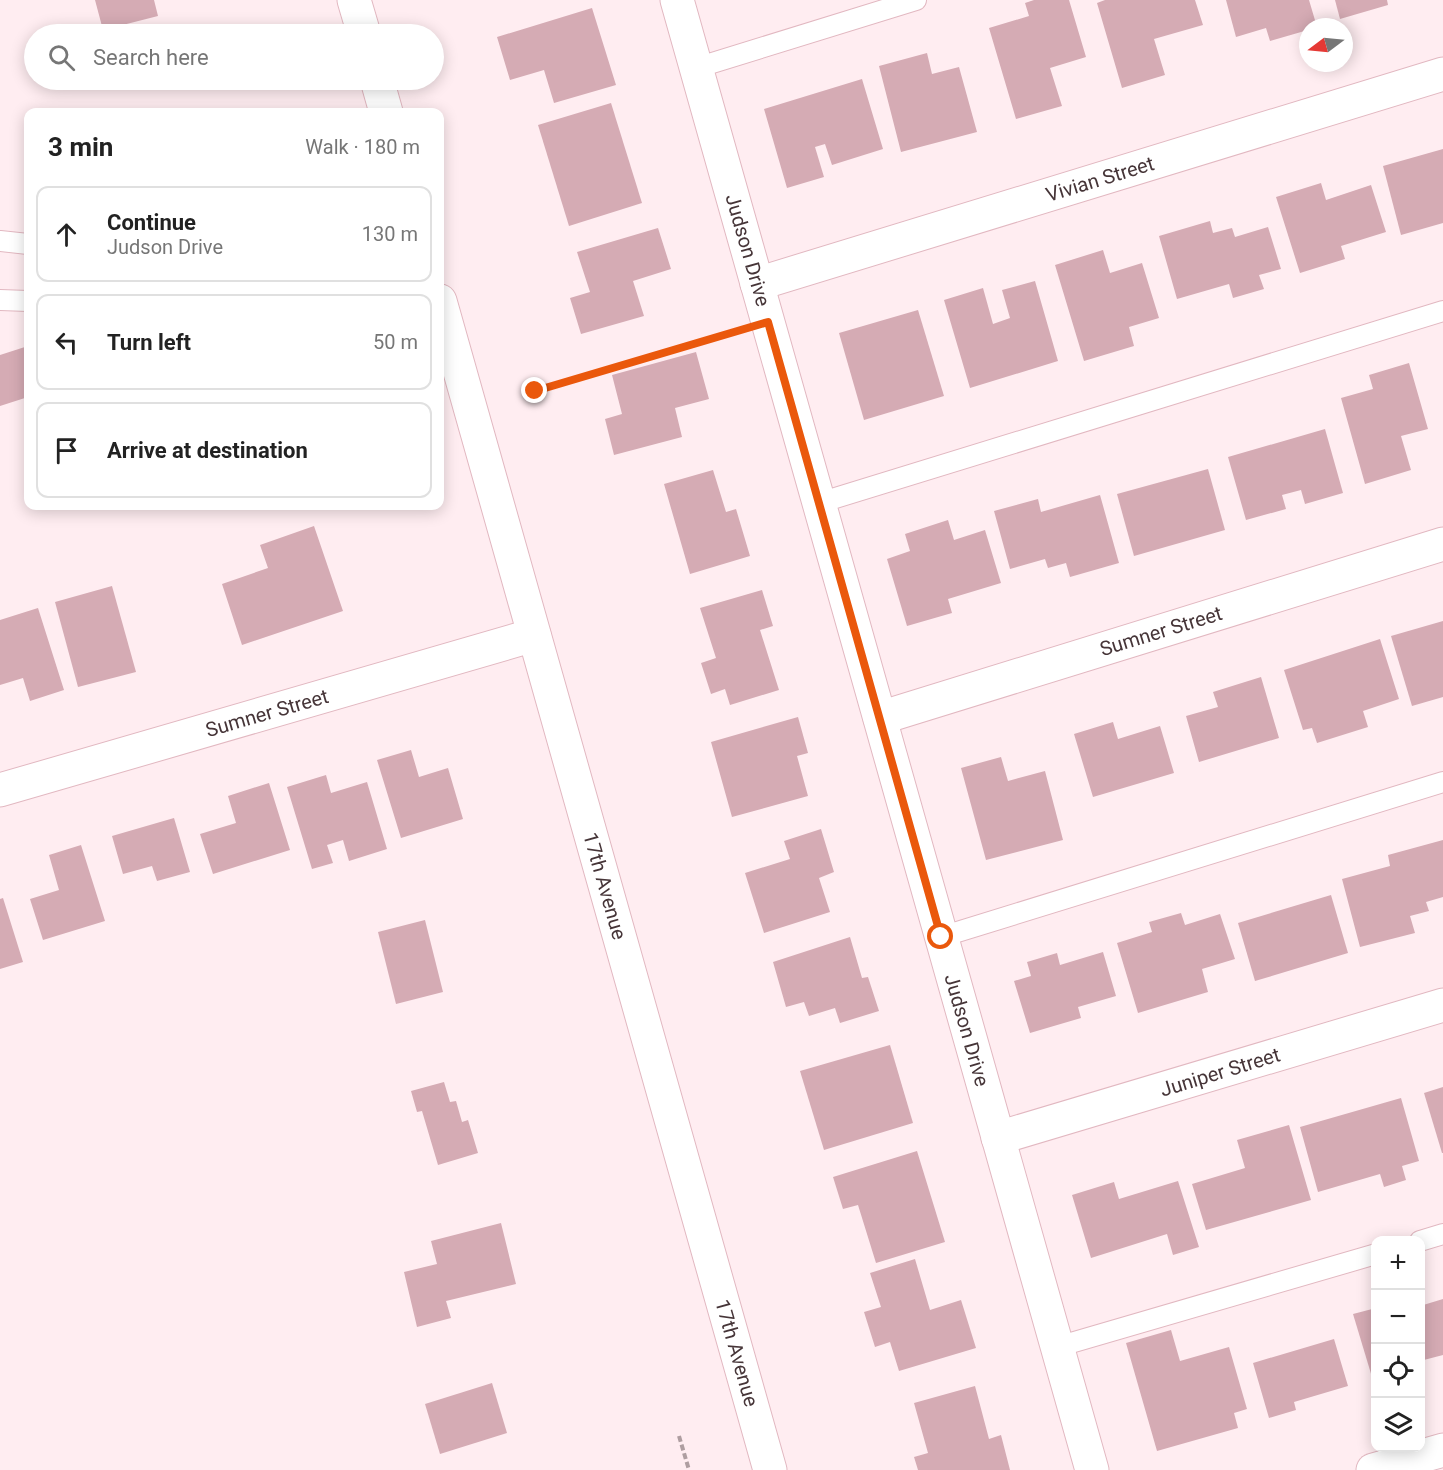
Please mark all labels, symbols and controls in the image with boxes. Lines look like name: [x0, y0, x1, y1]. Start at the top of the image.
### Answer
north arrow: [1299, 18, 1353, 72]
search box: [24, 24, 444, 90]
icon: search: [45, 41, 78, 74]
text: Search here: [93, 45, 209, 70]
text: 3 min: [48, 132, 113, 162]
text: Walk · 180 m: [305, 135, 420, 159]
street label: Vivian Street: [1043, 151, 1157, 207]
street label: Judson Drive: [720, 191, 776, 309]
text: Continue: [107, 210, 196, 235]
icon: ahead: [50, 218, 83, 251]
text: 130 m: [362, 222, 418, 246]
text: Judson Drive: [107, 235, 223, 259]
icon: left: [50, 326, 83, 359]
text: Turn left: [107, 330, 191, 355]
text: 50 m: [373, 330, 418, 354]
route end: [521, 377, 547, 403]
icon: arrive: [50, 434, 83, 467]
text: Arrive at destination: [107, 438, 308, 463]
street label: Sumner Street: [1097, 601, 1225, 661]
street label: Sumner Street: [203, 684, 331, 742]
street label: 17th Avenue: [578, 830, 632, 942]
route start: [927, 923, 953, 949]
street label: Judson Drive: [939, 971, 995, 1089]
street label: Juniper Street: [1157, 1042, 1283, 1102]
map controls: [1371, 1236, 1425, 1452]
button: +: [1371, 1236, 1425, 1290]
button: −: [1371, 1290, 1425, 1344]
street label: 17th Avenue: [710, 1297, 764, 1409]
button: locate: [1371, 1344, 1425, 1398]
button: layers: [1371, 1398, 1425, 1452]

